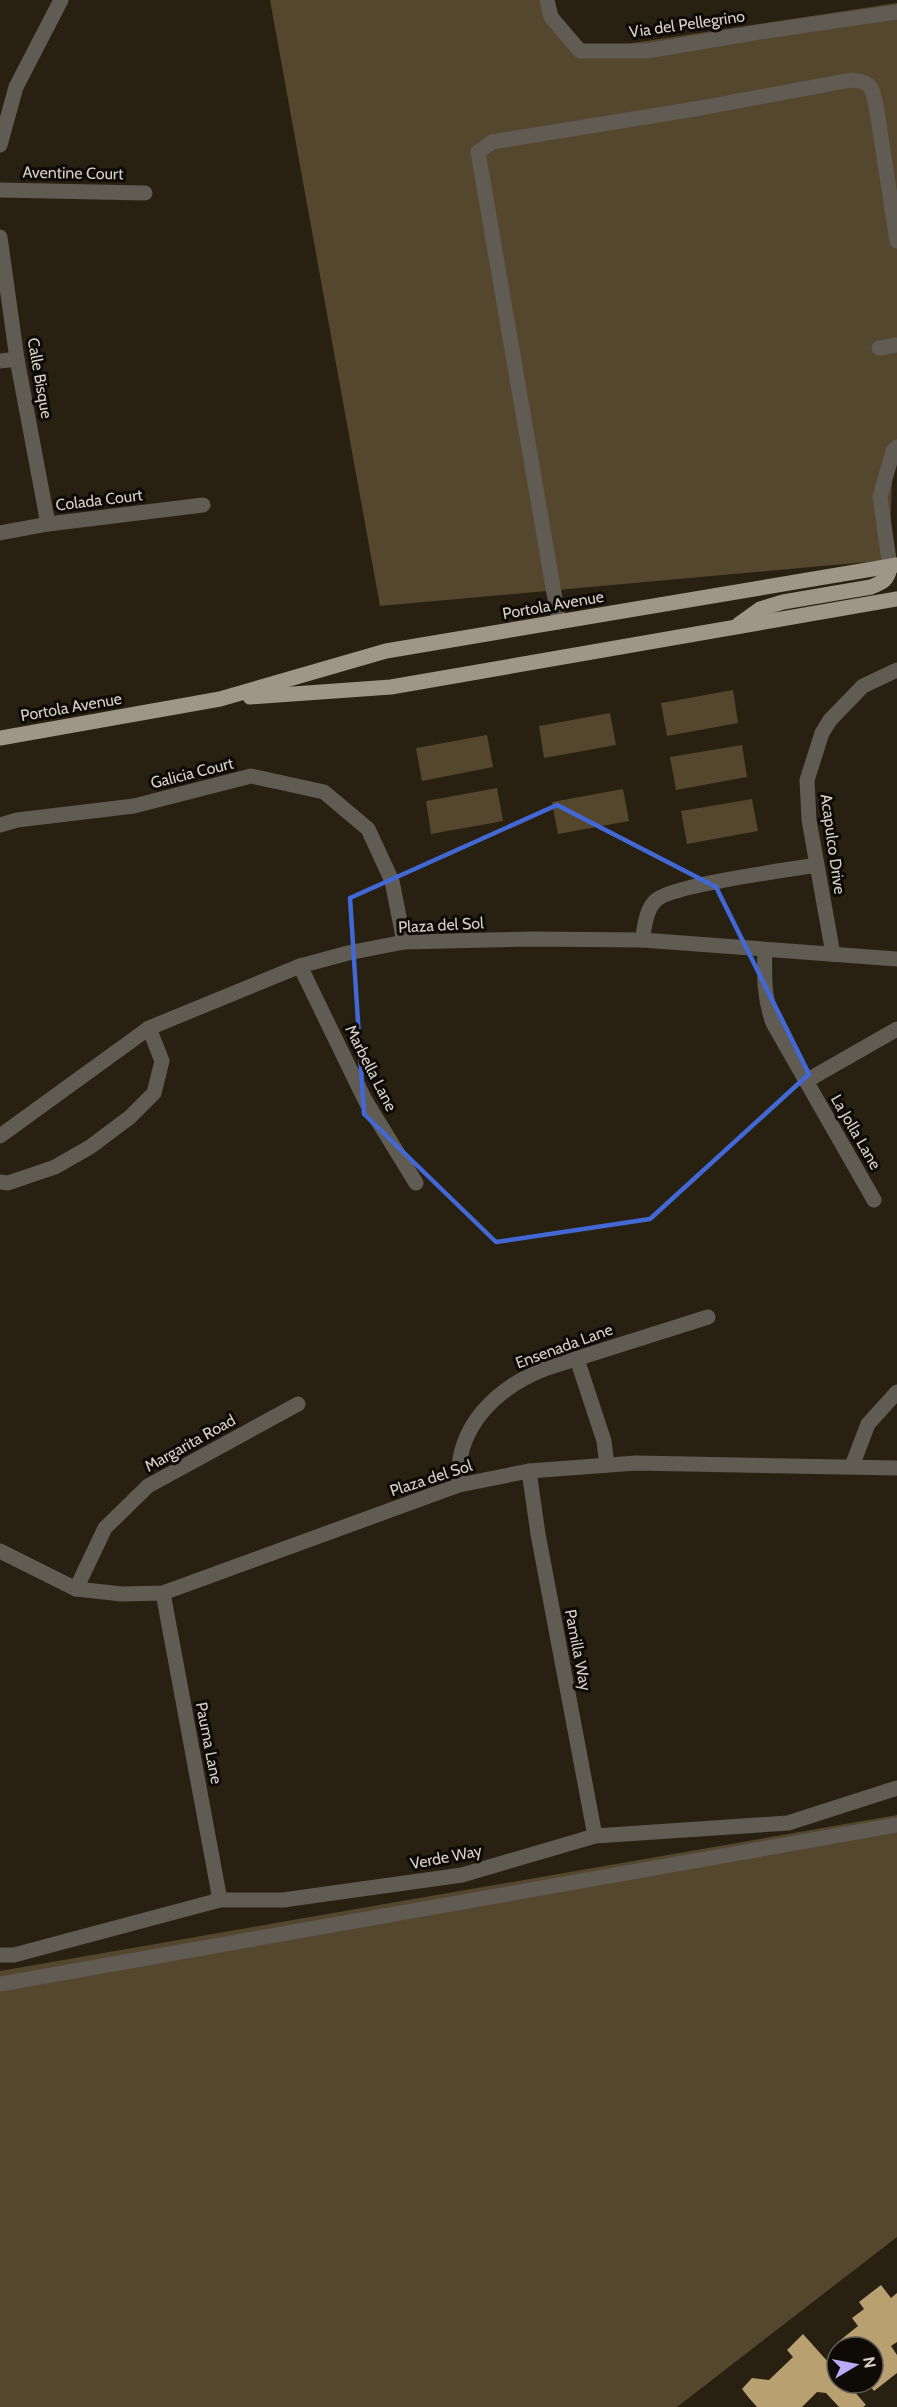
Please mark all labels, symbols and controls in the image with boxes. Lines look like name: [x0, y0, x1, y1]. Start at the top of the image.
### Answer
street label: Via del Pellegrino: [628, 6, 746, 42]
street label: Aventine Court: [22, 163, 124, 183]
street label: Calle Bisque: [24, 336, 56, 420]
street label: Colada Court: [55, 485, 144, 515]
street label: Portola Avenue: [501, 587, 605, 623]
street label: Portola Avenue: [19, 689, 123, 725]
street label: Galicia Court: [149, 753, 236, 792]
street label: Acapulco Drive: [817, 793, 849, 895]
street label: Plaza del Sol: [398, 913, 485, 937]
street label: Marbella Lane: [341, 1022, 401, 1114]
street label: La Jolla Lane: [827, 1091, 885, 1173]
street label: Ensenada Lane: [513, 1320, 615, 1372]
street label: Margarita Road: [141, 1410, 239, 1476]
street label: Plaza del Sol: [387, 1456, 475, 1500]
street label: Pamilla Way: [561, 1608, 595, 1692]
street label: Pauma Lane: [192, 1700, 226, 1786]
street label: Verde Way: [409, 1841, 483, 1873]
north arrow: [825, 2335, 885, 2395]
text: N: [859, 2355, 880, 2370]

